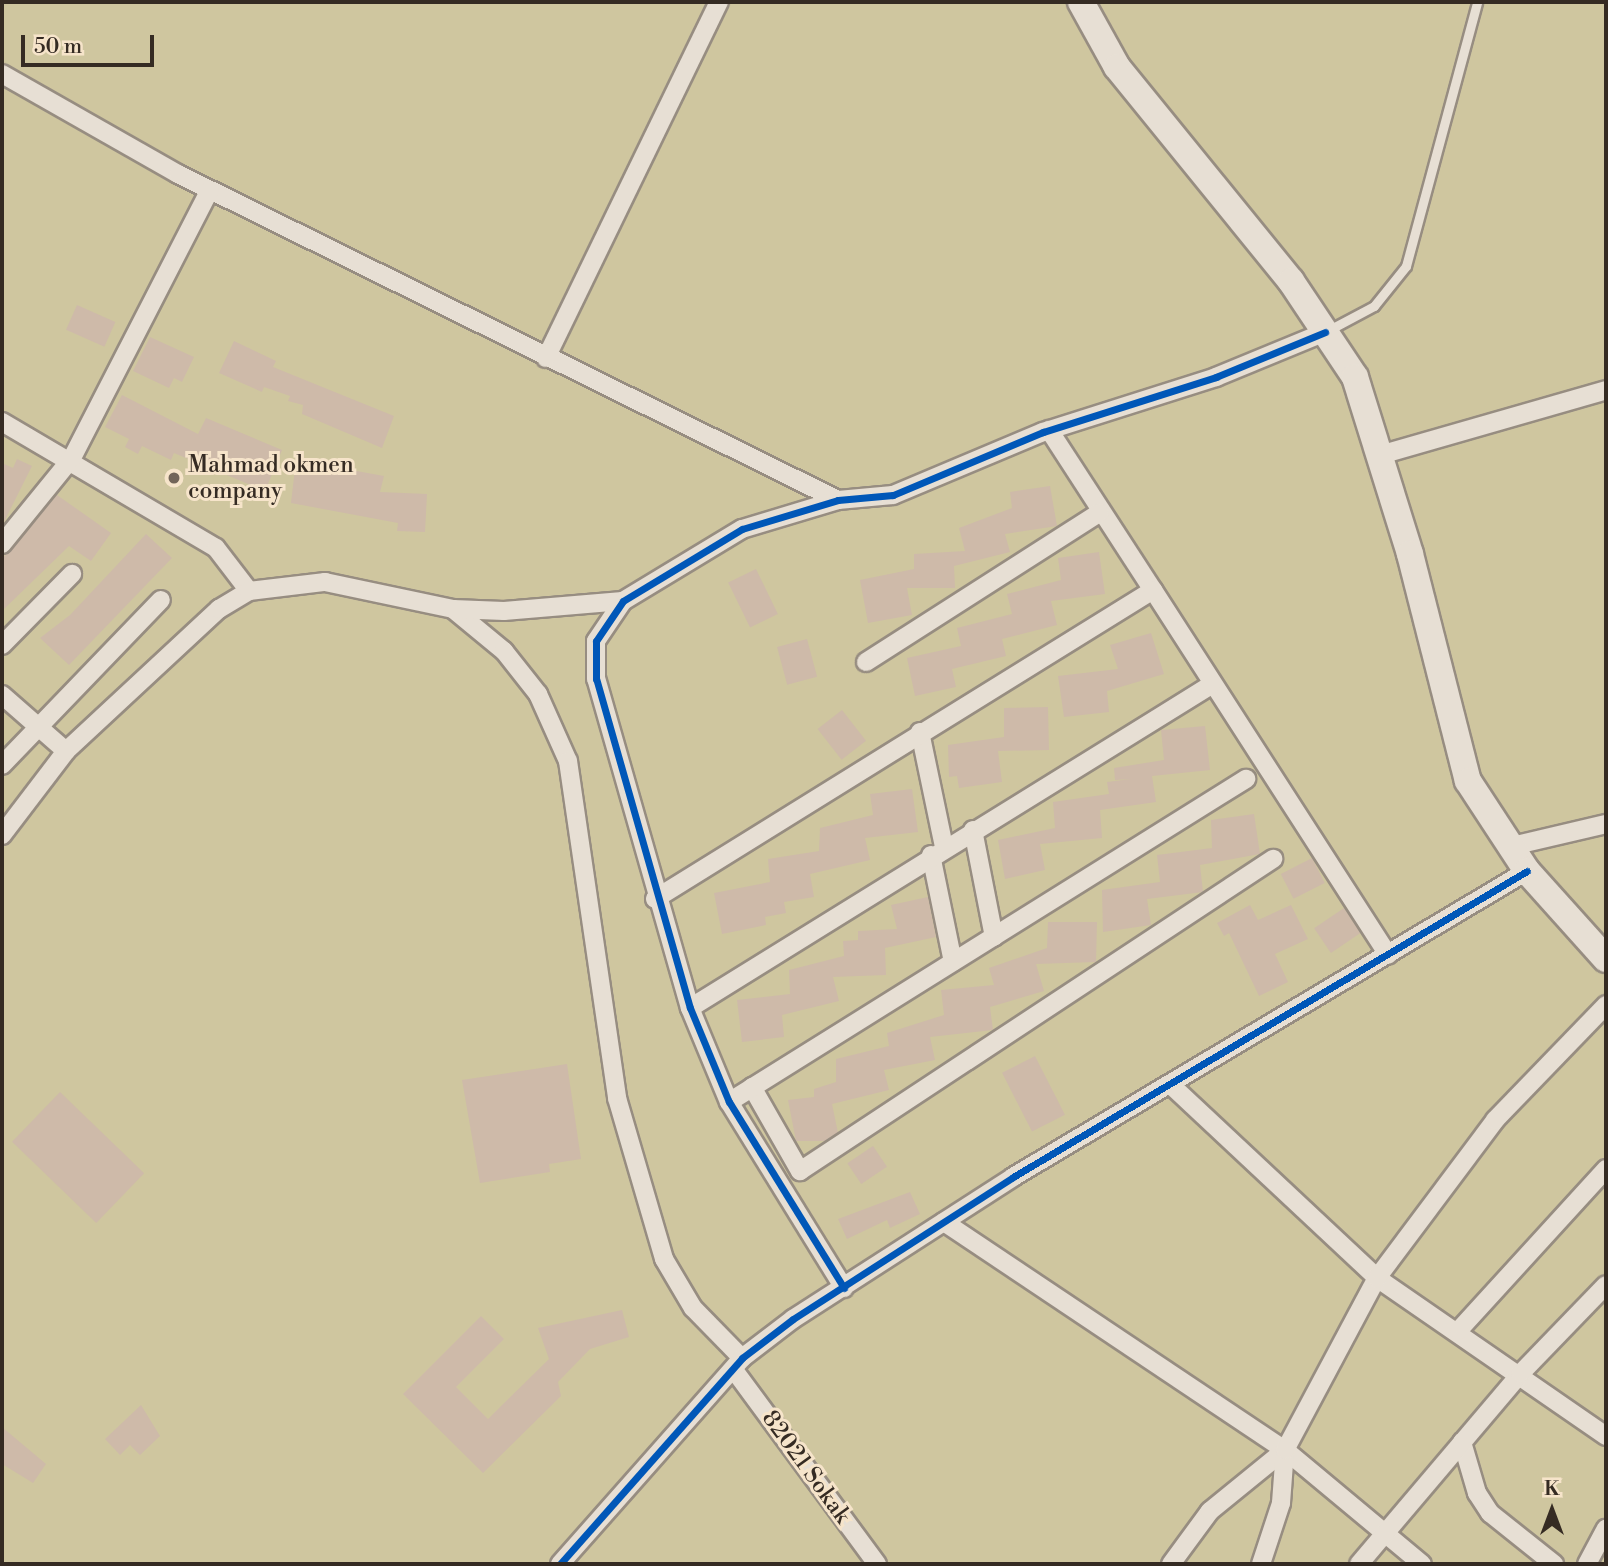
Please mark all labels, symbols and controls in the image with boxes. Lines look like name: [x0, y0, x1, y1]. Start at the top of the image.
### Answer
scale bar: [24, 21, 158, 65]
text: 50 m: [34, 34, 82, 60]
place label: Mahmad okmen company: [188, 451, 354, 505]
marker: Mahmad okmen company: [166, 470, 182, 486]
street label: 82021 Sokak: [756, 1405, 856, 1529]
north arrow: [1517, 1475, 1587, 1545]
text: K: [1544, 1477, 1560, 1501]

